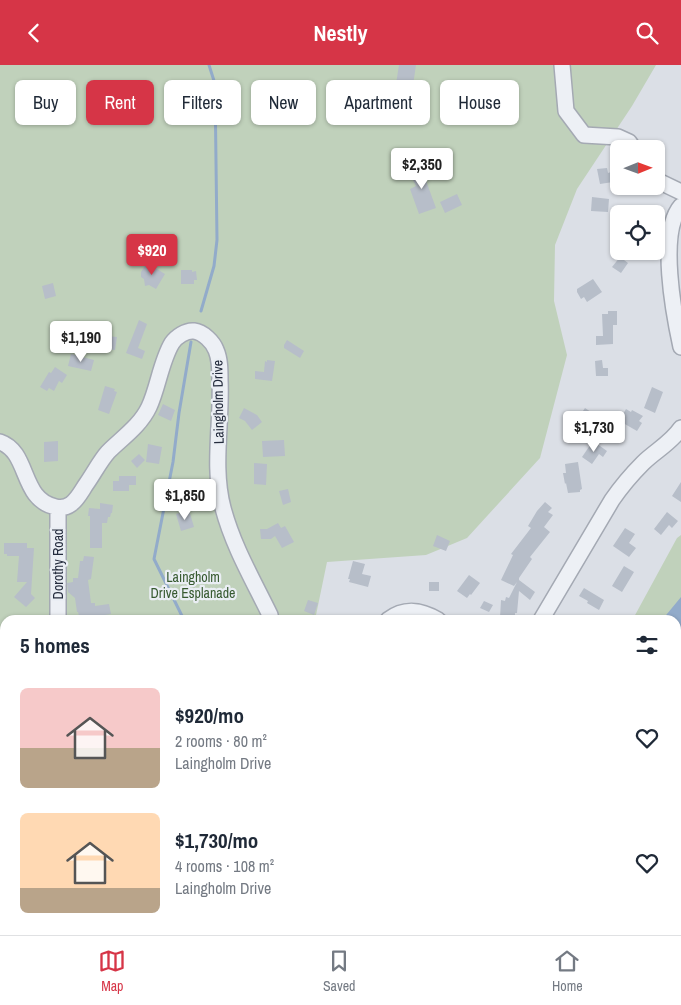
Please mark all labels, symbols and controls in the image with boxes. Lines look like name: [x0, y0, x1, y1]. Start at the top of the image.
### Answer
text: Nestly: [313, 18, 368, 48]
icon: back: [20, 19, 48, 47]
icon: search: [633, 19, 661, 47]
chip: Buy: [15, 80, 76, 125]
chip: Rent: [86, 80, 154, 125]
chip: Filters: [164, 80, 241, 125]
chip: New: [251, 80, 316, 125]
chip: Apartment: [326, 80, 430, 125]
chip: House: [440, 80, 519, 125]
north arrow: [610, 140, 665, 195]
map controls: [610, 140, 665, 260]
pin: $2,350: [381, 147, 463, 190]
text: $2,350: [402, 153, 442, 175]
button: locate: [610, 205, 665, 260]
pin: $920: [122, 233, 182, 276]
text: $920: [137, 239, 167, 261]
pin: $1,190: [40, 321, 122, 363]
text: $1,190: [61, 326, 101, 348]
street label: Laingholm Drive: [208, 360, 228, 444]
pin: $1,730: [553, 411, 635, 453]
text: $1,730: [574, 416, 614, 438]
pin: $1,850: [144, 479, 226, 521]
text: $1,850: [165, 484, 205, 506]
street label: Dorothy Road: [49, 529, 67, 599]
park label: Laingholm Drive Esplanade: [151, 568, 235, 602]
text: 5 homes: [20, 631, 90, 660]
icon: filters: [633, 631, 661, 659]
text: $920/mo: [175, 701, 244, 730]
icon: home: [60, 708, 120, 768]
icon: heart: [633, 724, 661, 752]
text: 2 rooms · 80 m²: [175, 730, 267, 752]
text: Laingholm Drive: [175, 752, 271, 774]
text: $1,730/mo: [175, 826, 258, 855]
icon: home: [60, 833, 120, 893]
icon: heart: [633, 849, 661, 877]
text: 4 rooms · 108 m²: [175, 855, 274, 877]
text: Laingholm Drive: [175, 877, 271, 899]
tab: Map: [98, 947, 126, 995]
tab: Saved: [323, 947, 355, 995]
tab: Home: [552, 947, 583, 995]

